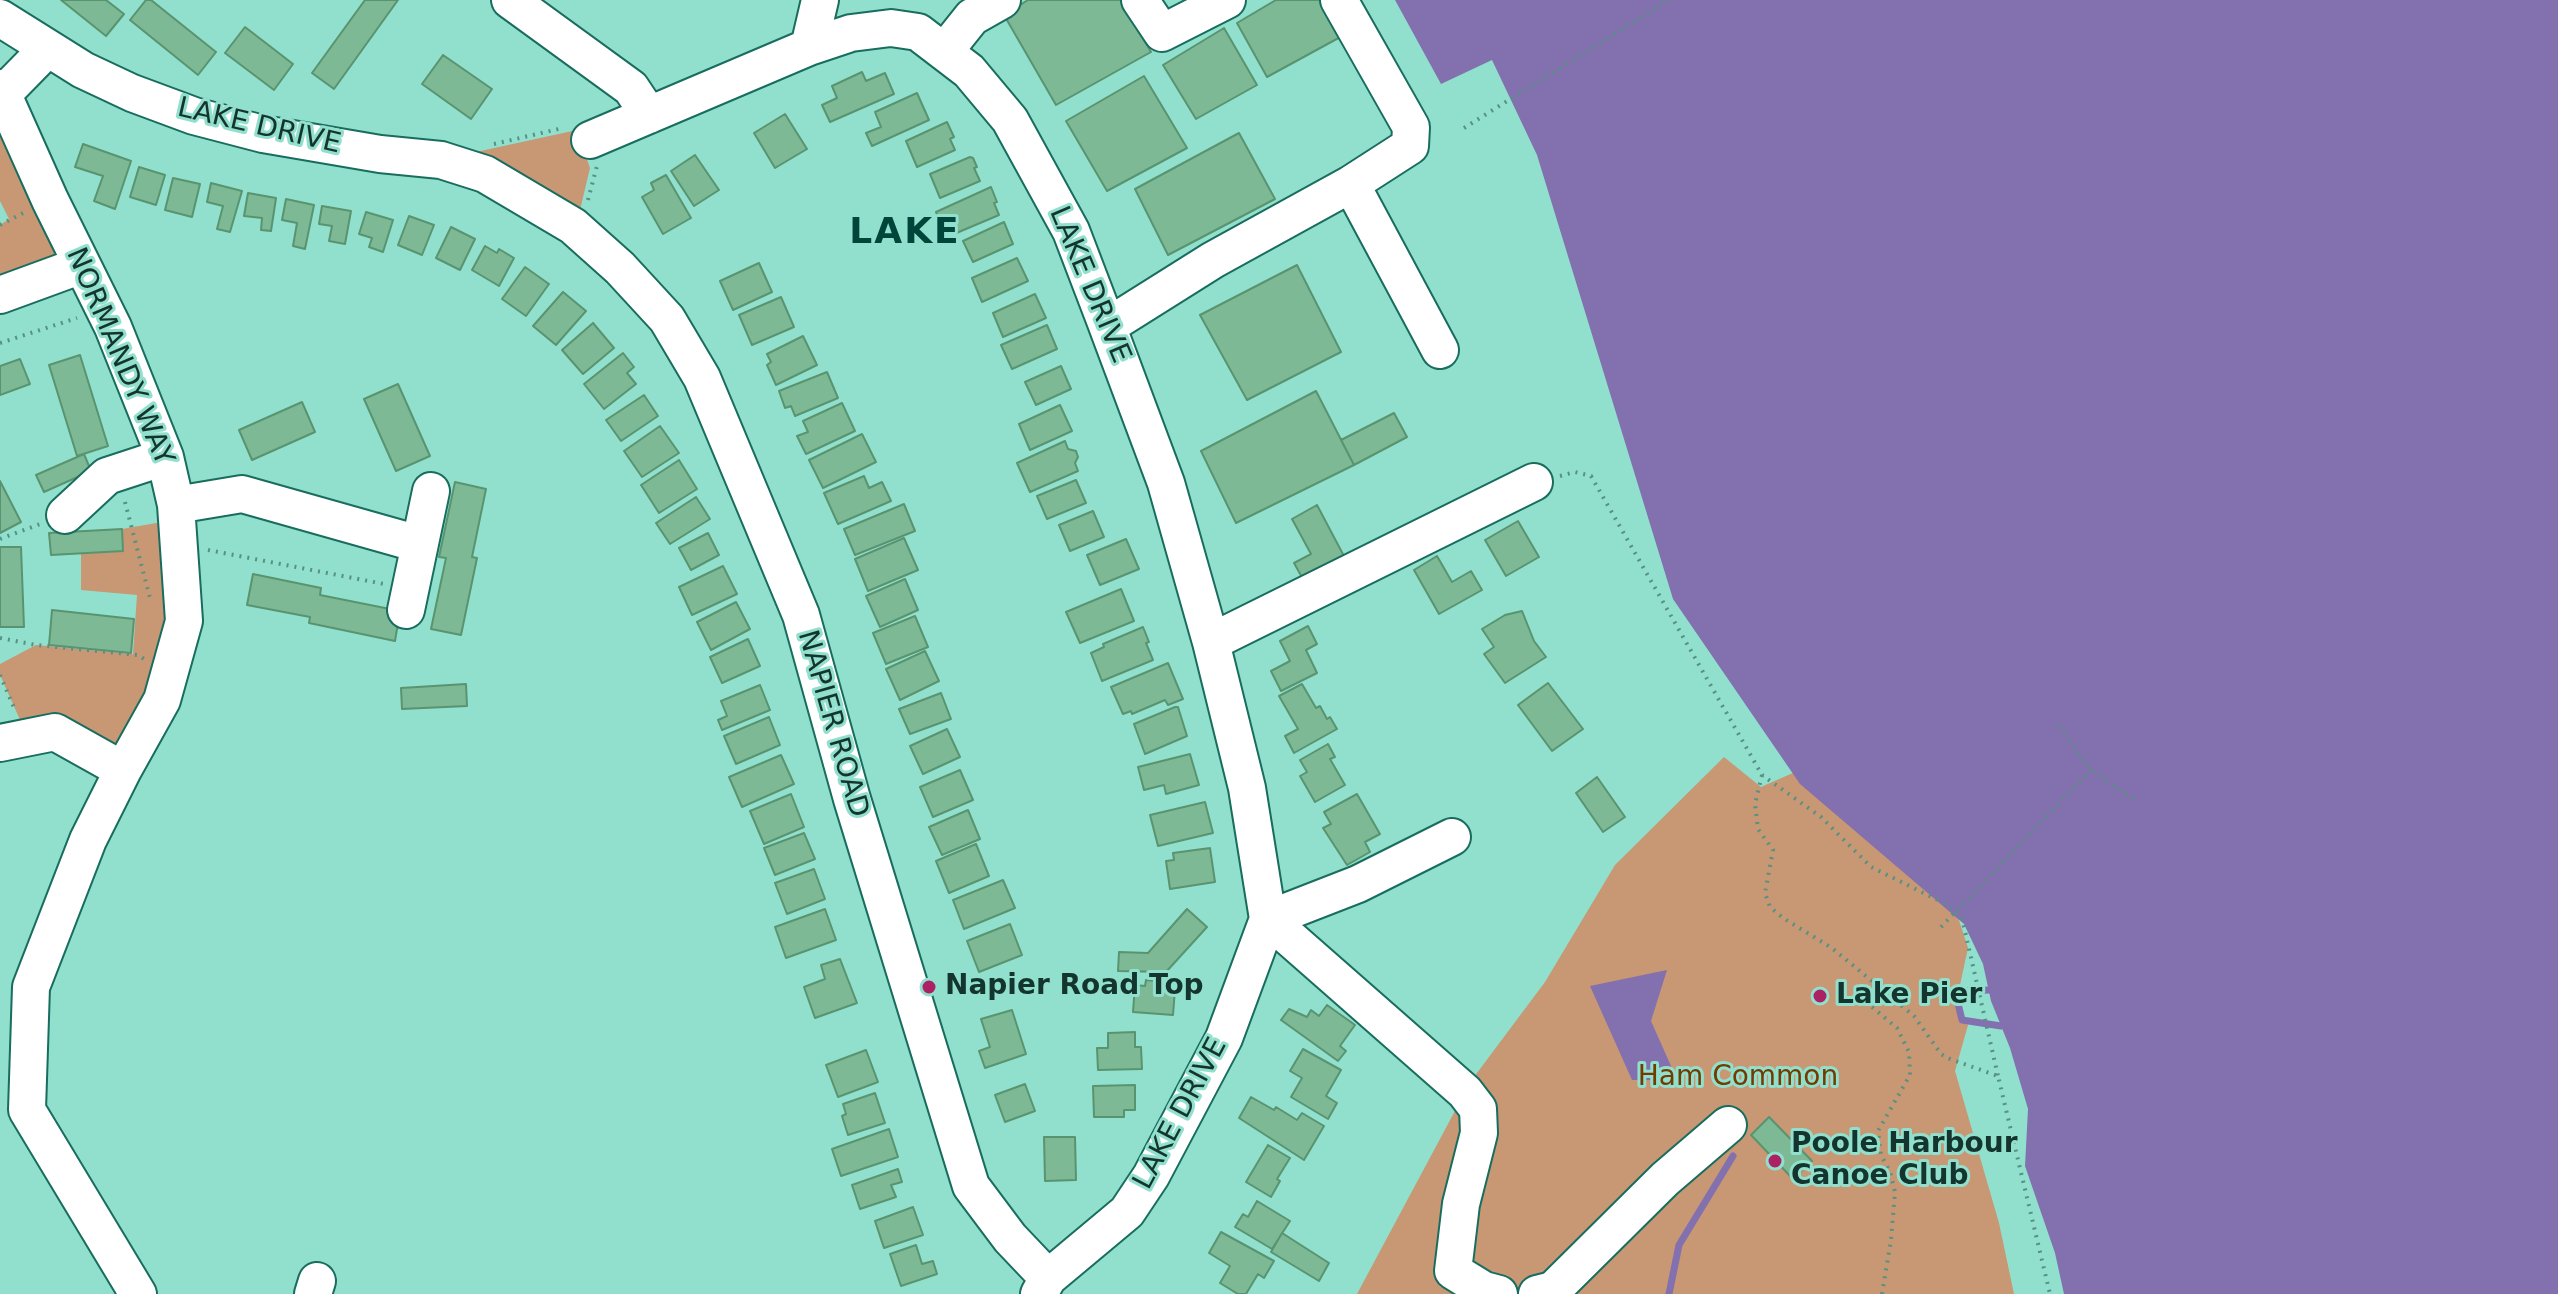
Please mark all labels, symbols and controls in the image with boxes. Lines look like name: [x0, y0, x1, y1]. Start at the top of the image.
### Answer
street label: LAKE DRIVE: [174, 92, 344, 162]
street label: LAKE DRIVE: [1041, 202, 1137, 368]
district label: LAKE: [849, 212, 961, 256]
street label: NORMANDY WAY: [58, 243, 180, 471]
street label: NAPIER ROAD: [789, 627, 875, 821]
place label: Napier Road Top: [945, 970, 1204, 1004]
marker: Napier Road Top: [920, 978, 938, 996]
place label: Lake Pier: [1836, 979, 1982, 1013]
marker: Lake Pier: [1811, 987, 1829, 1005]
street label: LAKE DRIVE: [1127, 1033, 1235, 1195]
park label: Ham Common: [1638, 1061, 1838, 1095]
place label: Poole Harbour Canoe Club: [1791, 1128, 2017, 1194]
marker: Poole Harbour Canoe Club: [1766, 1152, 1784, 1170]

